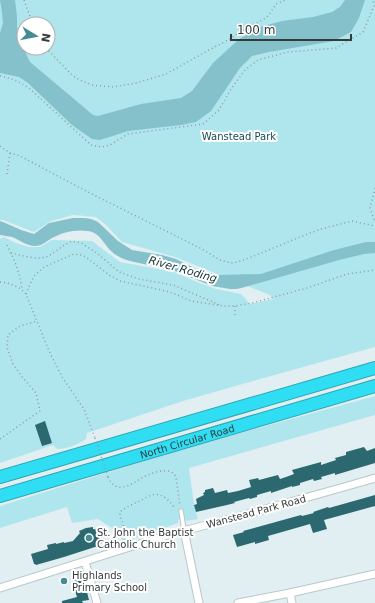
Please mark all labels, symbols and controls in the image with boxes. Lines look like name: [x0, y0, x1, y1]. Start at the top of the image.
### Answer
north arrow: [16, 16, 56, 56]
scale bar: [231, 16, 351, 42]
text: 100 m: [237, 23, 275, 37]
text: N: [38, 32, 53, 43]
park label: Wanstead Park: [202, 131, 276, 142]
water label: River Roding: [147, 254, 218, 285]
street label: North Circular Road: [139, 423, 236, 461]
street label: Wanstead Park Road: [205, 493, 307, 530]
place label: St. John the Baptist Catholic Church: [97, 527, 193, 550]
marker: St. John the Baptist Catholic Church: [84, 533, 94, 543]
place label: Highlands Primary School: [72, 570, 147, 593]
marker: Highlands Primary School: [59, 576, 69, 586]

